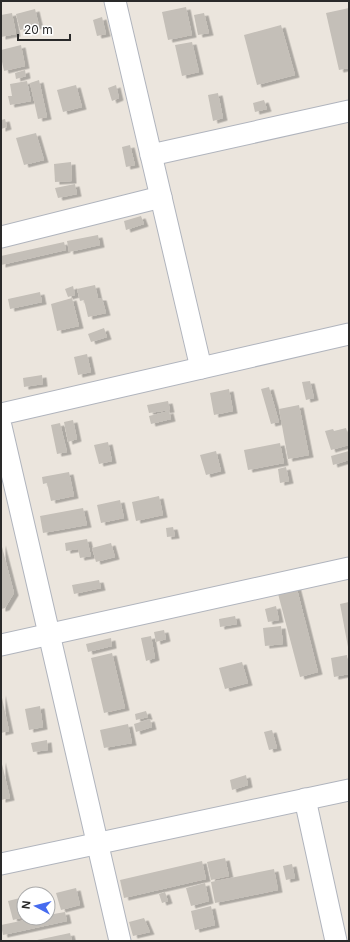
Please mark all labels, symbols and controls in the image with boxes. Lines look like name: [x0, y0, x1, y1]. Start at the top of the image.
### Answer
scale bar: [18, 16, 70, 42]
text: 20 m: [24, 22, 53, 37]
north arrow: [16, 886, 56, 926]
text: N: [19, 900, 34, 910]

